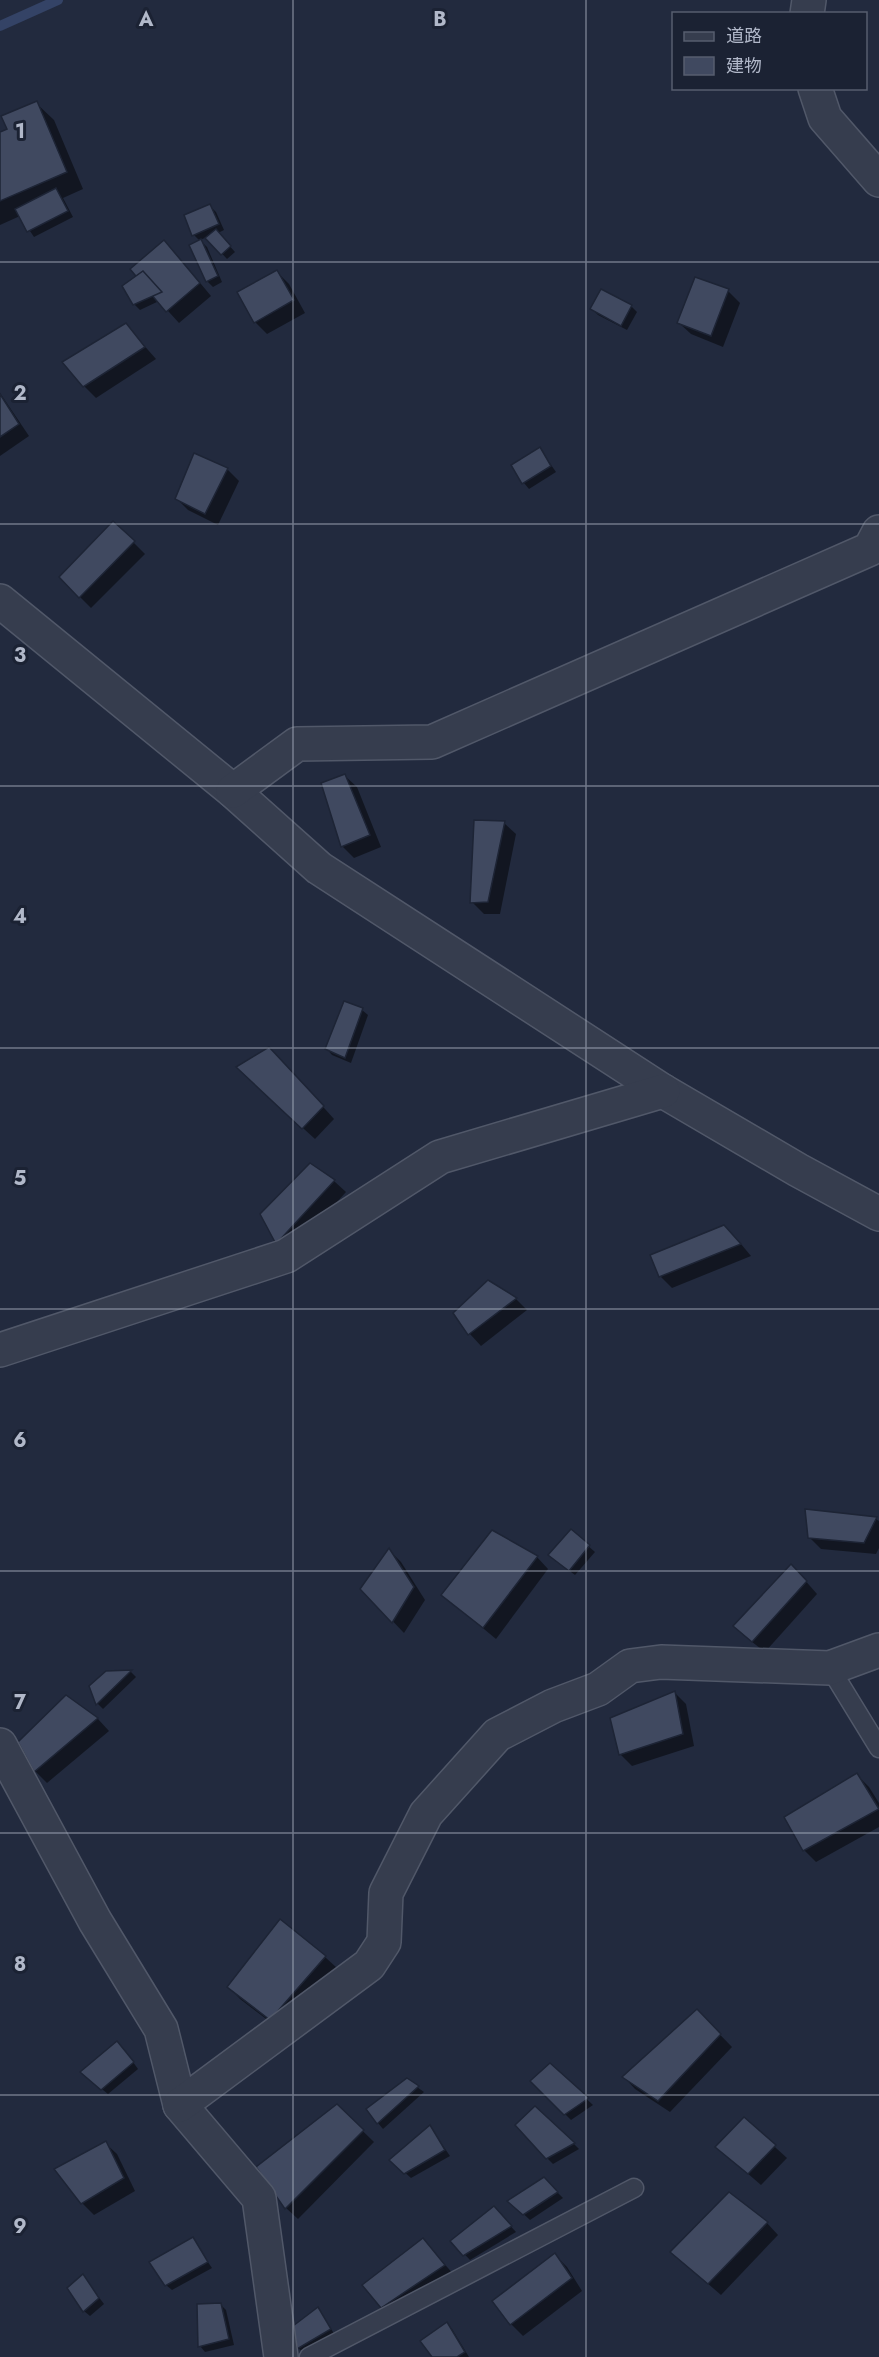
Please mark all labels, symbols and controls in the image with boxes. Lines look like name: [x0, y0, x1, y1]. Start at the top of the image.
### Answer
text: A: [138, 5, 154, 34]
text: B: [433, 5, 447, 34]
legend: [672, 12, 867, 90]
text: 道路: [726, 23, 762, 49]
text: 建物: [726, 53, 762, 79]
text: 1: [15, 117, 25, 146]
text: 2: [13, 379, 27, 408]
text: 3: [14, 641, 26, 670]
text: 4: [13, 902, 27, 931]
text: 5: [14, 1164, 27, 1193]
text: 6: [13, 1426, 27, 1455]
text: 7: [14, 1688, 27, 1717]
text: 8: [14, 1950, 26, 1979]
text: 9: [13, 2212, 27, 2241]

